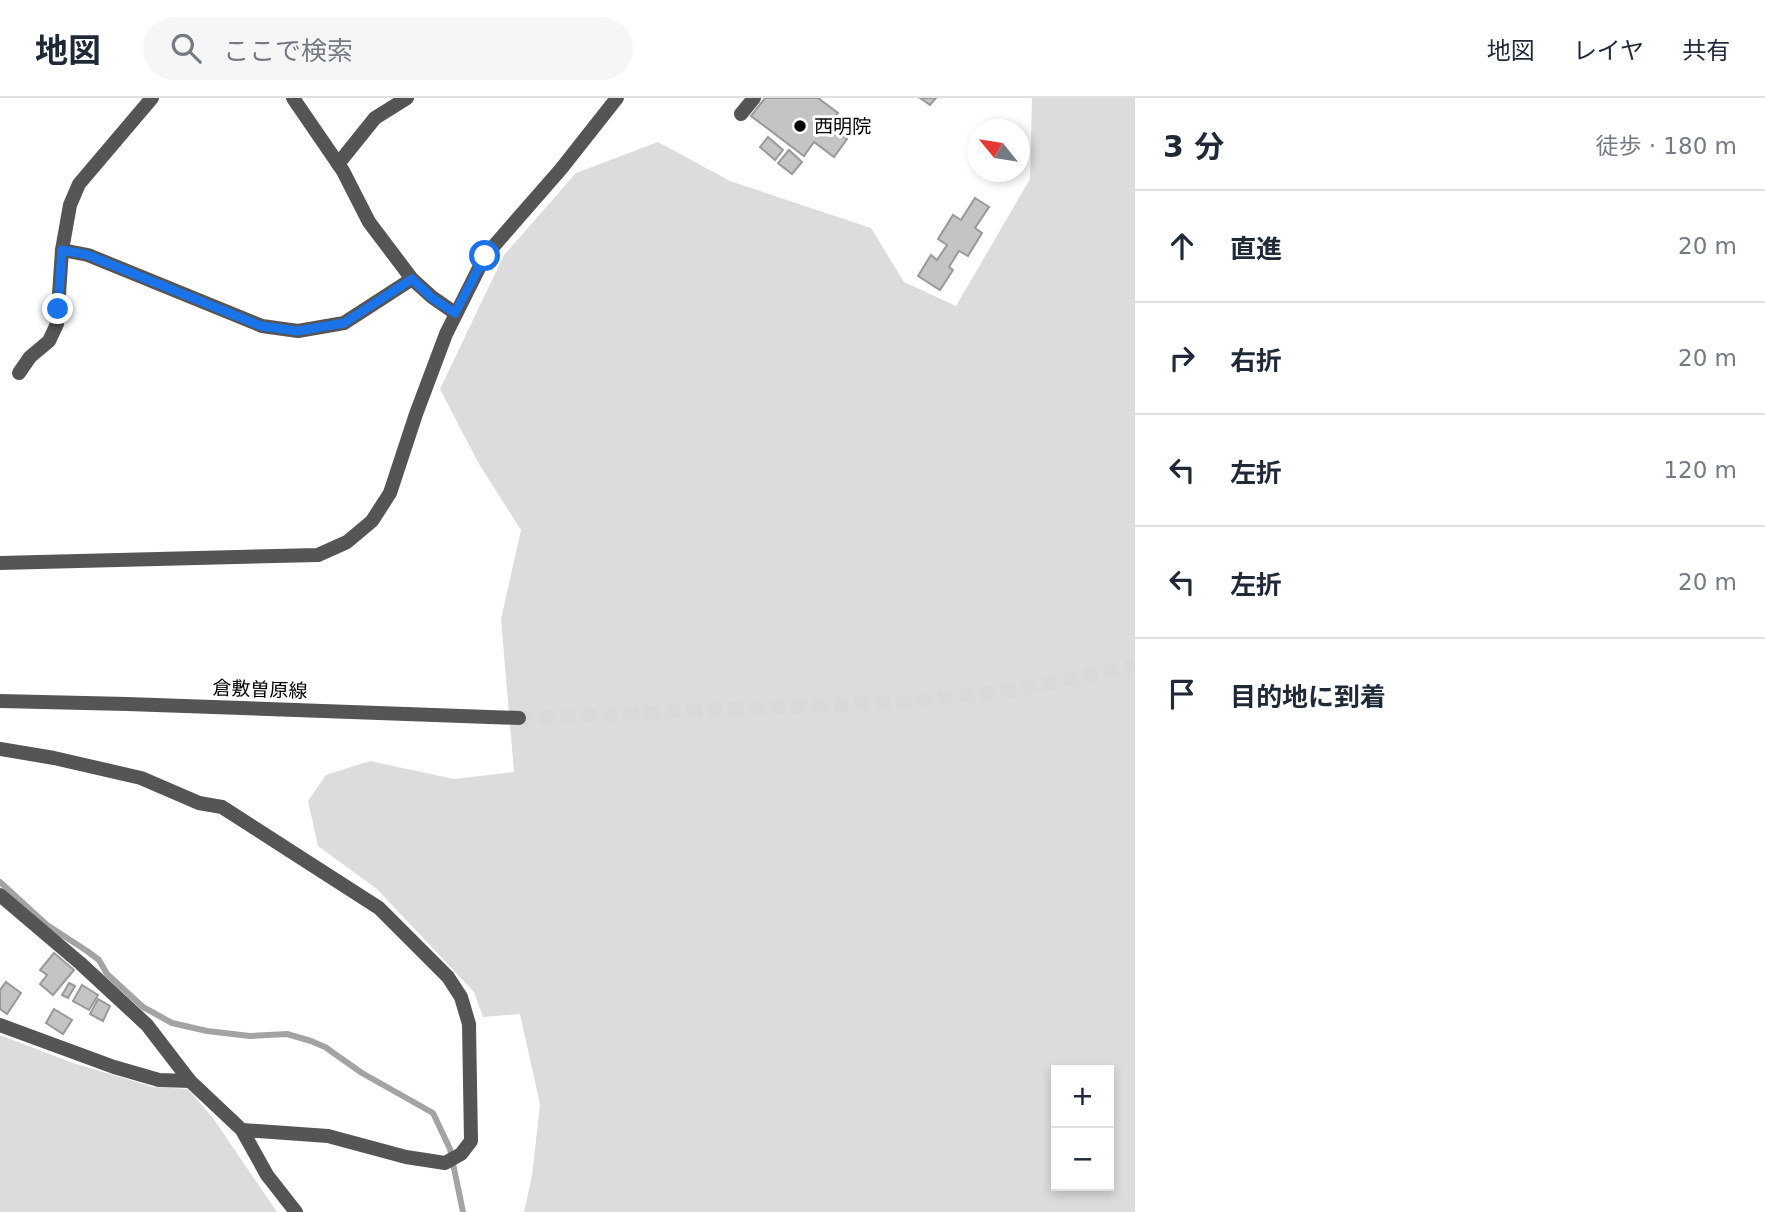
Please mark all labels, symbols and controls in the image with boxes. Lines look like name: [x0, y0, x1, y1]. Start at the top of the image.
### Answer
search box: [143, 17, 633, 80]
icon: search: [167, 29, 205, 67]
text: 地図: [35, 31, 101, 70]
text: ここで検索: [223, 36, 353, 66]
text: 地図: [1487, 37, 1535, 65]
text: レイヤ: [1573, 37, 1644, 65]
text: 共有: [1682, 37, 1730, 65]
place label: 西明院: [814, 115, 871, 137]
marker: 西明院: [792, 118, 808, 134]
north arrow: [967, 119, 1030, 182]
text: 3 分: [1163, 129, 1224, 164]
text: 徒歩 · 180 m: [1595, 133, 1737, 159]
icon: ahead: [1163, 227, 1201, 265]
text: 20 m: [1678, 233, 1737, 259]
text: 直進: [1230, 234, 1282, 264]
route start: [469, 240, 500, 271]
route end: [42, 293, 73, 324]
icon: right: [1163, 339, 1201, 377]
text: 20 m: [1678, 345, 1737, 371]
text: 右折: [1230, 346, 1282, 376]
icon: left: [1163, 451, 1201, 489]
text: 120 m: [1663, 457, 1737, 483]
text: 左折: [1230, 458, 1282, 488]
icon: left: [1163, 563, 1201, 601]
text: 20 m: [1678, 569, 1737, 595]
text: 左折: [1230, 570, 1282, 600]
icon: arrive: [1163, 675, 1201, 713]
street label: 倉敷曽原線: [212, 676, 308, 702]
text: 目的地に到着: [1230, 682, 1386, 712]
map controls: [1051, 1065, 1114, 1191]
button: +: [1051, 1065, 1114, 1128]
button: −: [1051, 1128, 1114, 1191]

